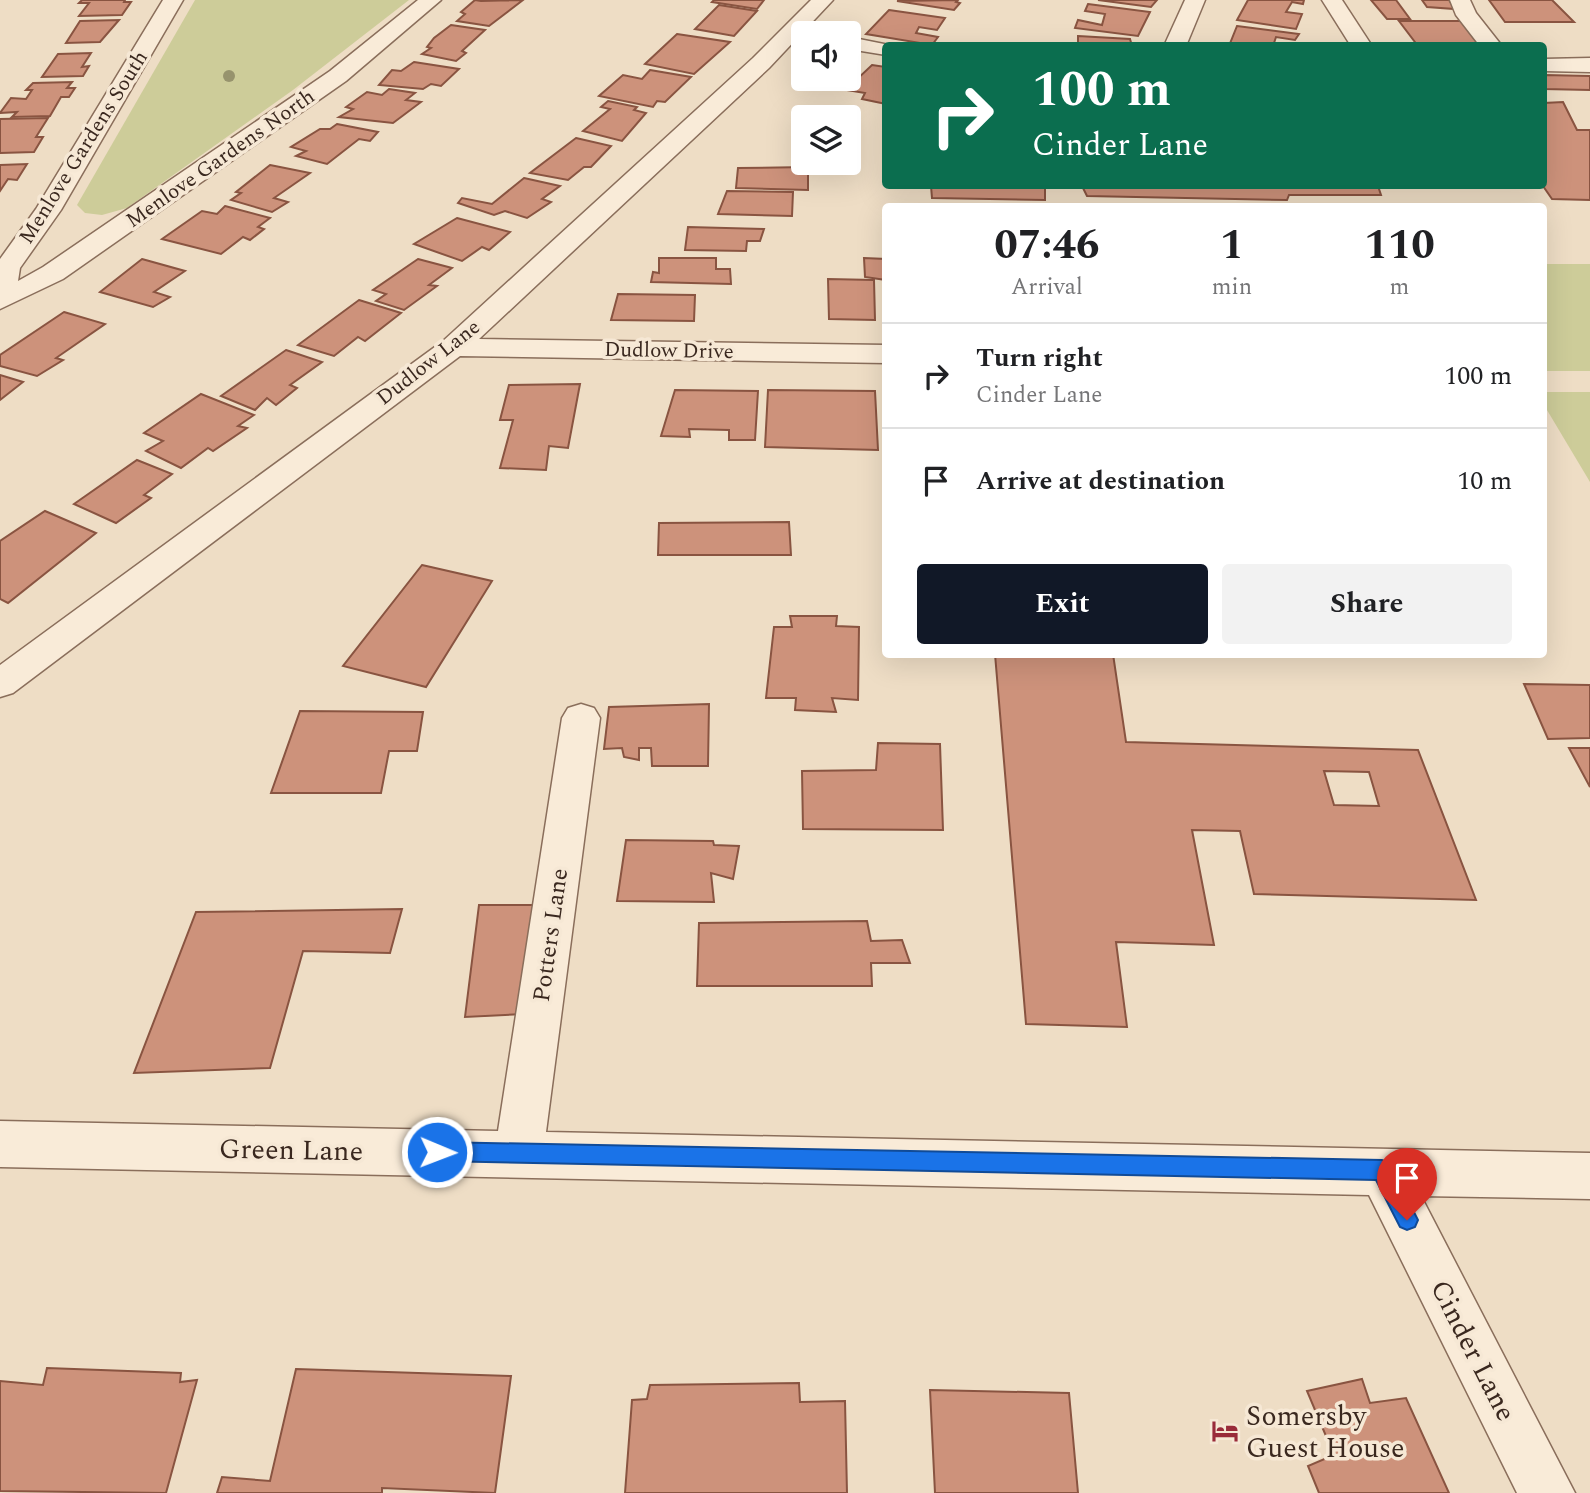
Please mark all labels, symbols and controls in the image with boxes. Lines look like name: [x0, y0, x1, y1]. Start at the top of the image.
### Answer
map controls: [791, 21, 861, 175]
button: sound: [791, 21, 861, 91]
street label: Menlove Gardens South: [11, 44, 157, 251]
text: 100 m: [1032, 53, 1171, 128]
icon: right: [917, 70, 1008, 161]
street label: Menlove Gardens North: [119, 81, 322, 236]
button: layers: [791, 105, 861, 175]
text: Cinder Lane: [1032, 121, 1208, 170]
text: 07:46: [994, 214, 1100, 277]
text: 1: [1220, 214, 1244, 277]
text: 110: [1364, 214, 1435, 277]
text: Arrival: [1011, 270, 1083, 305]
text: min: [1212, 270, 1252, 305]
text: m: [1390, 270, 1409, 305]
street label: Dudlow Lane: [370, 312, 487, 414]
street label: Dudlow Drive: [604, 334, 734, 368]
text: Turn right: [976, 338, 1103, 378]
text: 100 m: [1444, 356, 1512, 396]
icon: right: [917, 357, 955, 395]
text: Cinder Lane: [976, 378, 1102, 413]
text: Arrive at destination: [976, 461, 1225, 501]
text: 10 m: [1457, 461, 1512, 501]
icon: arrive: [917, 462, 955, 500]
button: Exit: [917, 564, 1208, 644]
button: Share: [1222, 564, 1512, 644]
street label: Potters Lane: [524, 866, 578, 1004]
position arrow: [400, 1115, 474, 1189]
street label: Green Lane: [218, 1128, 363, 1173]
pin: [1377, 1148, 1437, 1220]
icon: arrive: [1388, 1159, 1426, 1197]
street label: Cinder Lane: [1419, 1272, 1527, 1429]
place label: Somersby Guest House: [1246, 1395, 1405, 1470]
hotel icon: Somersby Guest House: [1210, 1416, 1240, 1446]

